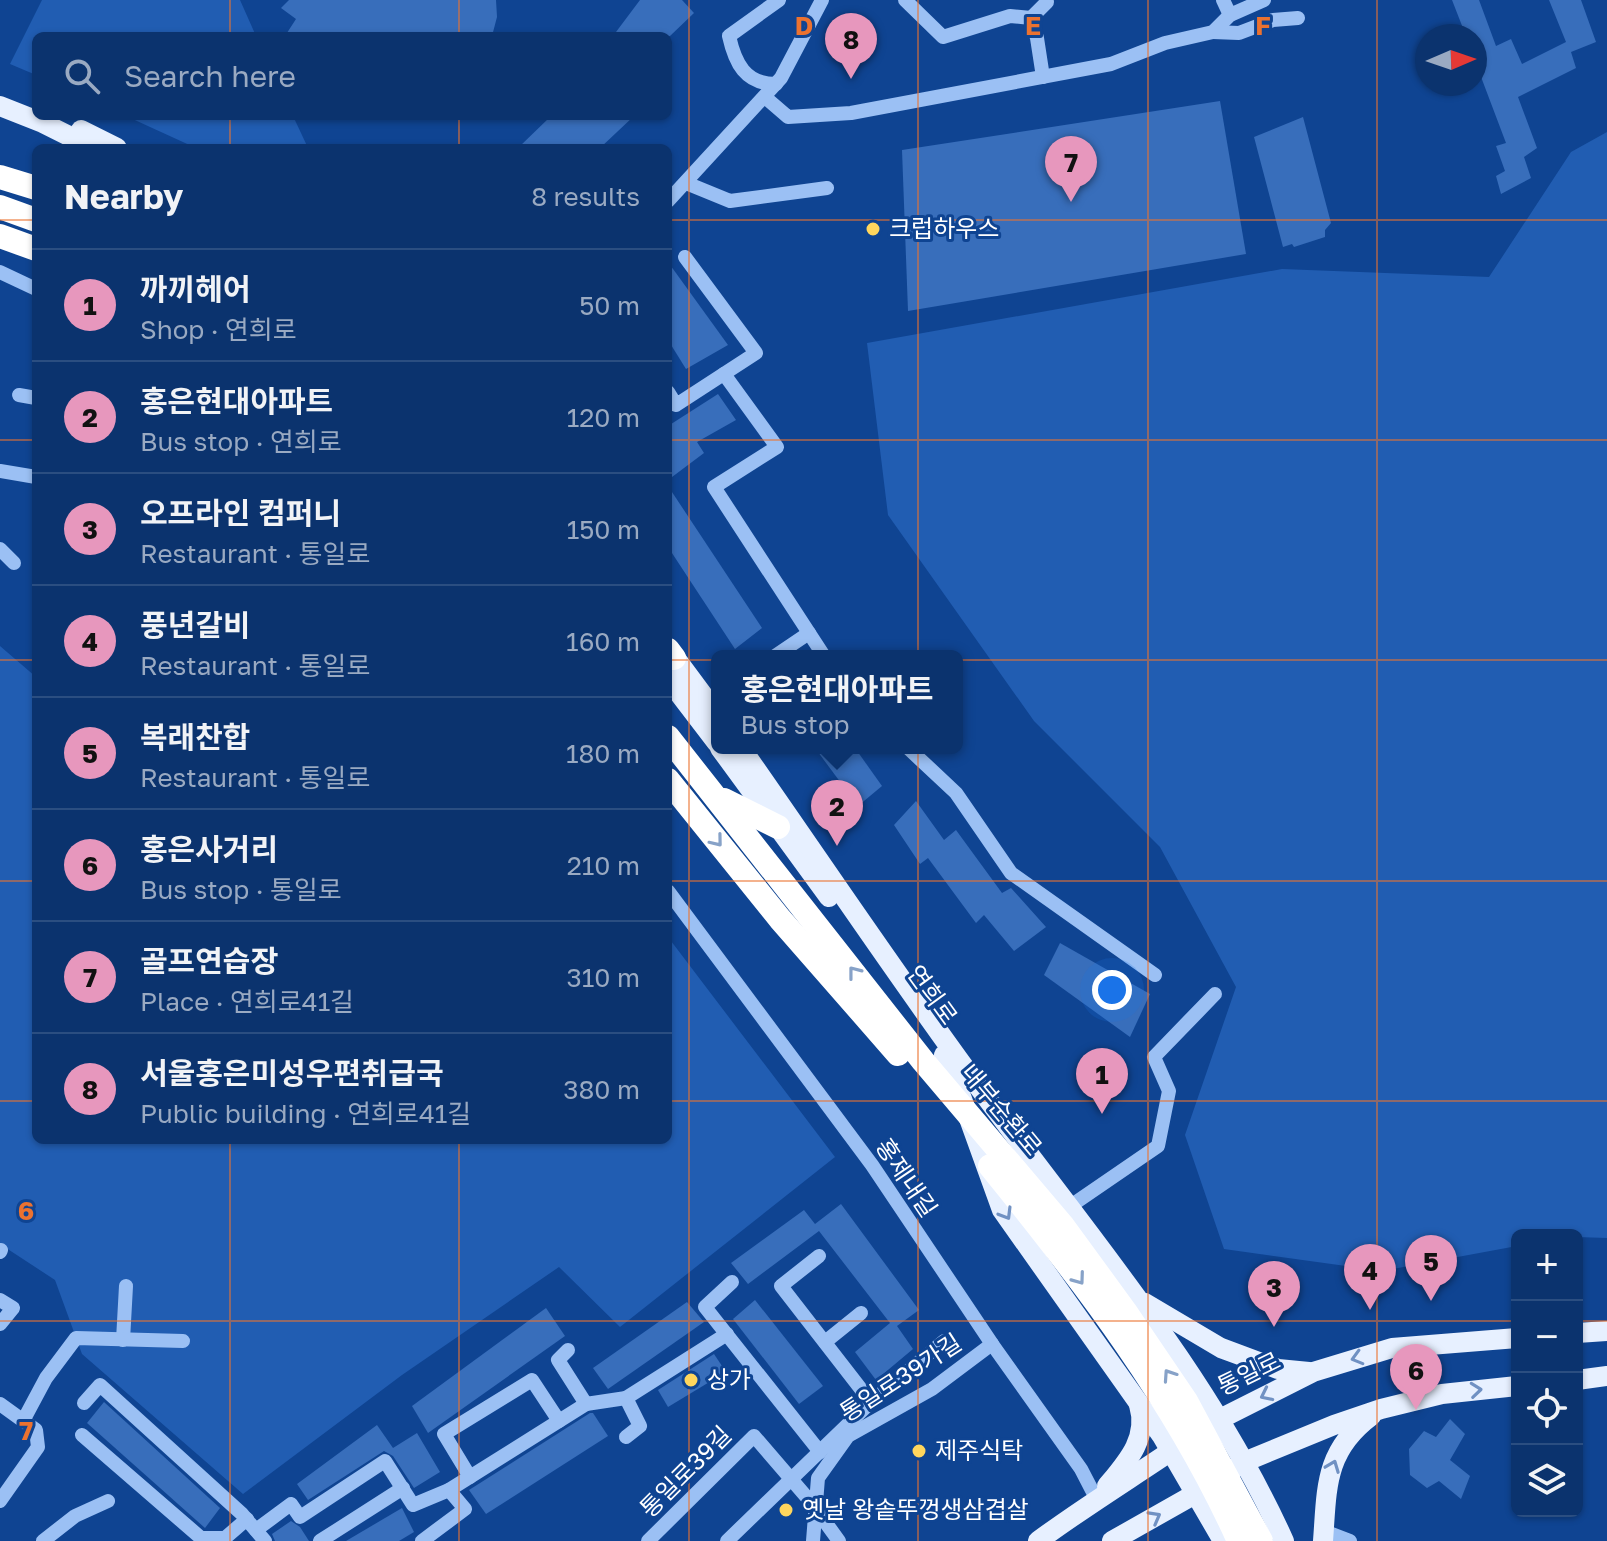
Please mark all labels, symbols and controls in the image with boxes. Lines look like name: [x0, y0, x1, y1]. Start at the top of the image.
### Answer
text: D: [795, 10, 813, 41]
text: E: [1025, 10, 1041, 41]
text: F: [1255, 10, 1271, 41]
pin: 8: [825, 13, 877, 79]
north arrow: [1415, 24, 1487, 96]
search box: [32, 32, 672, 120]
icon: search: [60, 54, 104, 98]
text: Search here: [124, 58, 296, 94]
pin: 7: [1045, 136, 1097, 202]
text: Nearby: [64, 176, 184, 216]
text: 8 results: [531, 181, 640, 212]
place label: 크럽하우스: [889, 213, 999, 242]
marker: 크럽하우스: [864, 220, 882, 238]
text: 까끼헤어: [140, 271, 250, 307]
text: 1: [83, 290, 97, 321]
text: 50 m: [579, 290, 640, 321]
text: Shop · 연희로: [140, 314, 297, 345]
text: 홍은현대아파트: [140, 383, 333, 419]
text: 2: [82, 402, 98, 433]
text: 120 m: [567, 402, 640, 433]
text: Bus stop · 연희로: [140, 426, 342, 457]
text: 오프라인 컴퍼니: [140, 495, 341, 531]
text: 3: [82, 514, 98, 545]
text: 150 m: [567, 514, 640, 545]
text: Restaurant · 통일로: [140, 538, 370, 569]
text: 풍년갈비: [140, 607, 250, 643]
text: 4: [82, 626, 98, 657]
text: 160 m: [566, 626, 640, 657]
text: Restaurant · 통일로: [140, 650, 370, 681]
popup: [711, 650, 963, 754]
text: 홍은현대아파트: [740, 671, 934, 707]
text: Bus stop: [740, 709, 850, 740]
text: 복래찬합: [140, 719, 250, 755]
text: 5: [82, 738, 98, 769]
text: 180 m: [566, 738, 640, 769]
text: Restaurant · 통일로: [140, 762, 370, 793]
pin: 2: [811, 780, 863, 846]
text: 홍은사거리: [140, 831, 278, 867]
one-way arrow: [707, 832, 722, 846]
text: 6: [82, 850, 98, 881]
text: 210 m: [567, 850, 640, 881]
text: Bus stop · 통일로: [140, 874, 342, 905]
text: 골프연습장: [140, 943, 278, 979]
street label: 연희로: [902, 959, 964, 1029]
text: 7: [83, 962, 97, 993]
text: 310 m: [567, 962, 640, 993]
one-way arrow: [849, 966, 863, 981]
your location: [1092, 970, 1132, 1010]
text: Place · 연희로41길: [140, 986, 354, 1017]
pin: 1: [1076, 1048, 1128, 1114]
text: 서울홍은미성우편취급국: [140, 1055, 444, 1091]
street label: 내부순환로: [956, 1057, 1049, 1161]
text: 8: [82, 1074, 98, 1105]
text: 380 m: [563, 1074, 640, 1105]
text: Public building · 연희로41길: [140, 1098, 471, 1129]
street label: 홍제내길: [871, 1132, 944, 1222]
text: 6: [18, 1195, 34, 1226]
one-way arrow: [996, 1205, 1012, 1220]
map controls: [1511, 1229, 1583, 1517]
button: +: [1511, 1229, 1583, 1301]
pin: 5: [1405, 1235, 1457, 1301]
pin: 4: [1344, 1244, 1396, 1310]
pin: 3: [1248, 1261, 1300, 1327]
one-way arrow: [1069, 1270, 1084, 1284]
button: −: [1511, 1301, 1583, 1373]
street label: 통일로39가길: [834, 1327, 966, 1427]
pin: 6: [1390, 1344, 1442, 1410]
street label: 통일로: [1212, 1345, 1284, 1400]
one-way arrow: [1350, 1349, 1364, 1365]
place label: 상가: [707, 1364, 751, 1393]
one-way arrow: [1163, 1370, 1178, 1384]
marker: 상가: [682, 1371, 700, 1389]
button: locate: [1511, 1373, 1583, 1445]
one-way arrow: [1470, 1382, 1483, 1399]
one-way arrow: [1259, 1385, 1274, 1400]
text: 7: [19, 1415, 33, 1446]
street label: 통일로39길: [633, 1419, 737, 1523]
place label: 제주식탁: [935, 1435, 1023, 1464]
marker: 제주식탁: [910, 1442, 928, 1460]
button: layers: [1511, 1445, 1583, 1517]
one-way arrow: [1323, 1460, 1340, 1474]
place label: 옛날 왕솥뚜껑생삼겹살: [802, 1494, 1029, 1523]
marker: 옛날 왕솥뚜껑생삼겹살: [777, 1501, 795, 1519]
one-way arrow: [1146, 1511, 1160, 1527]

